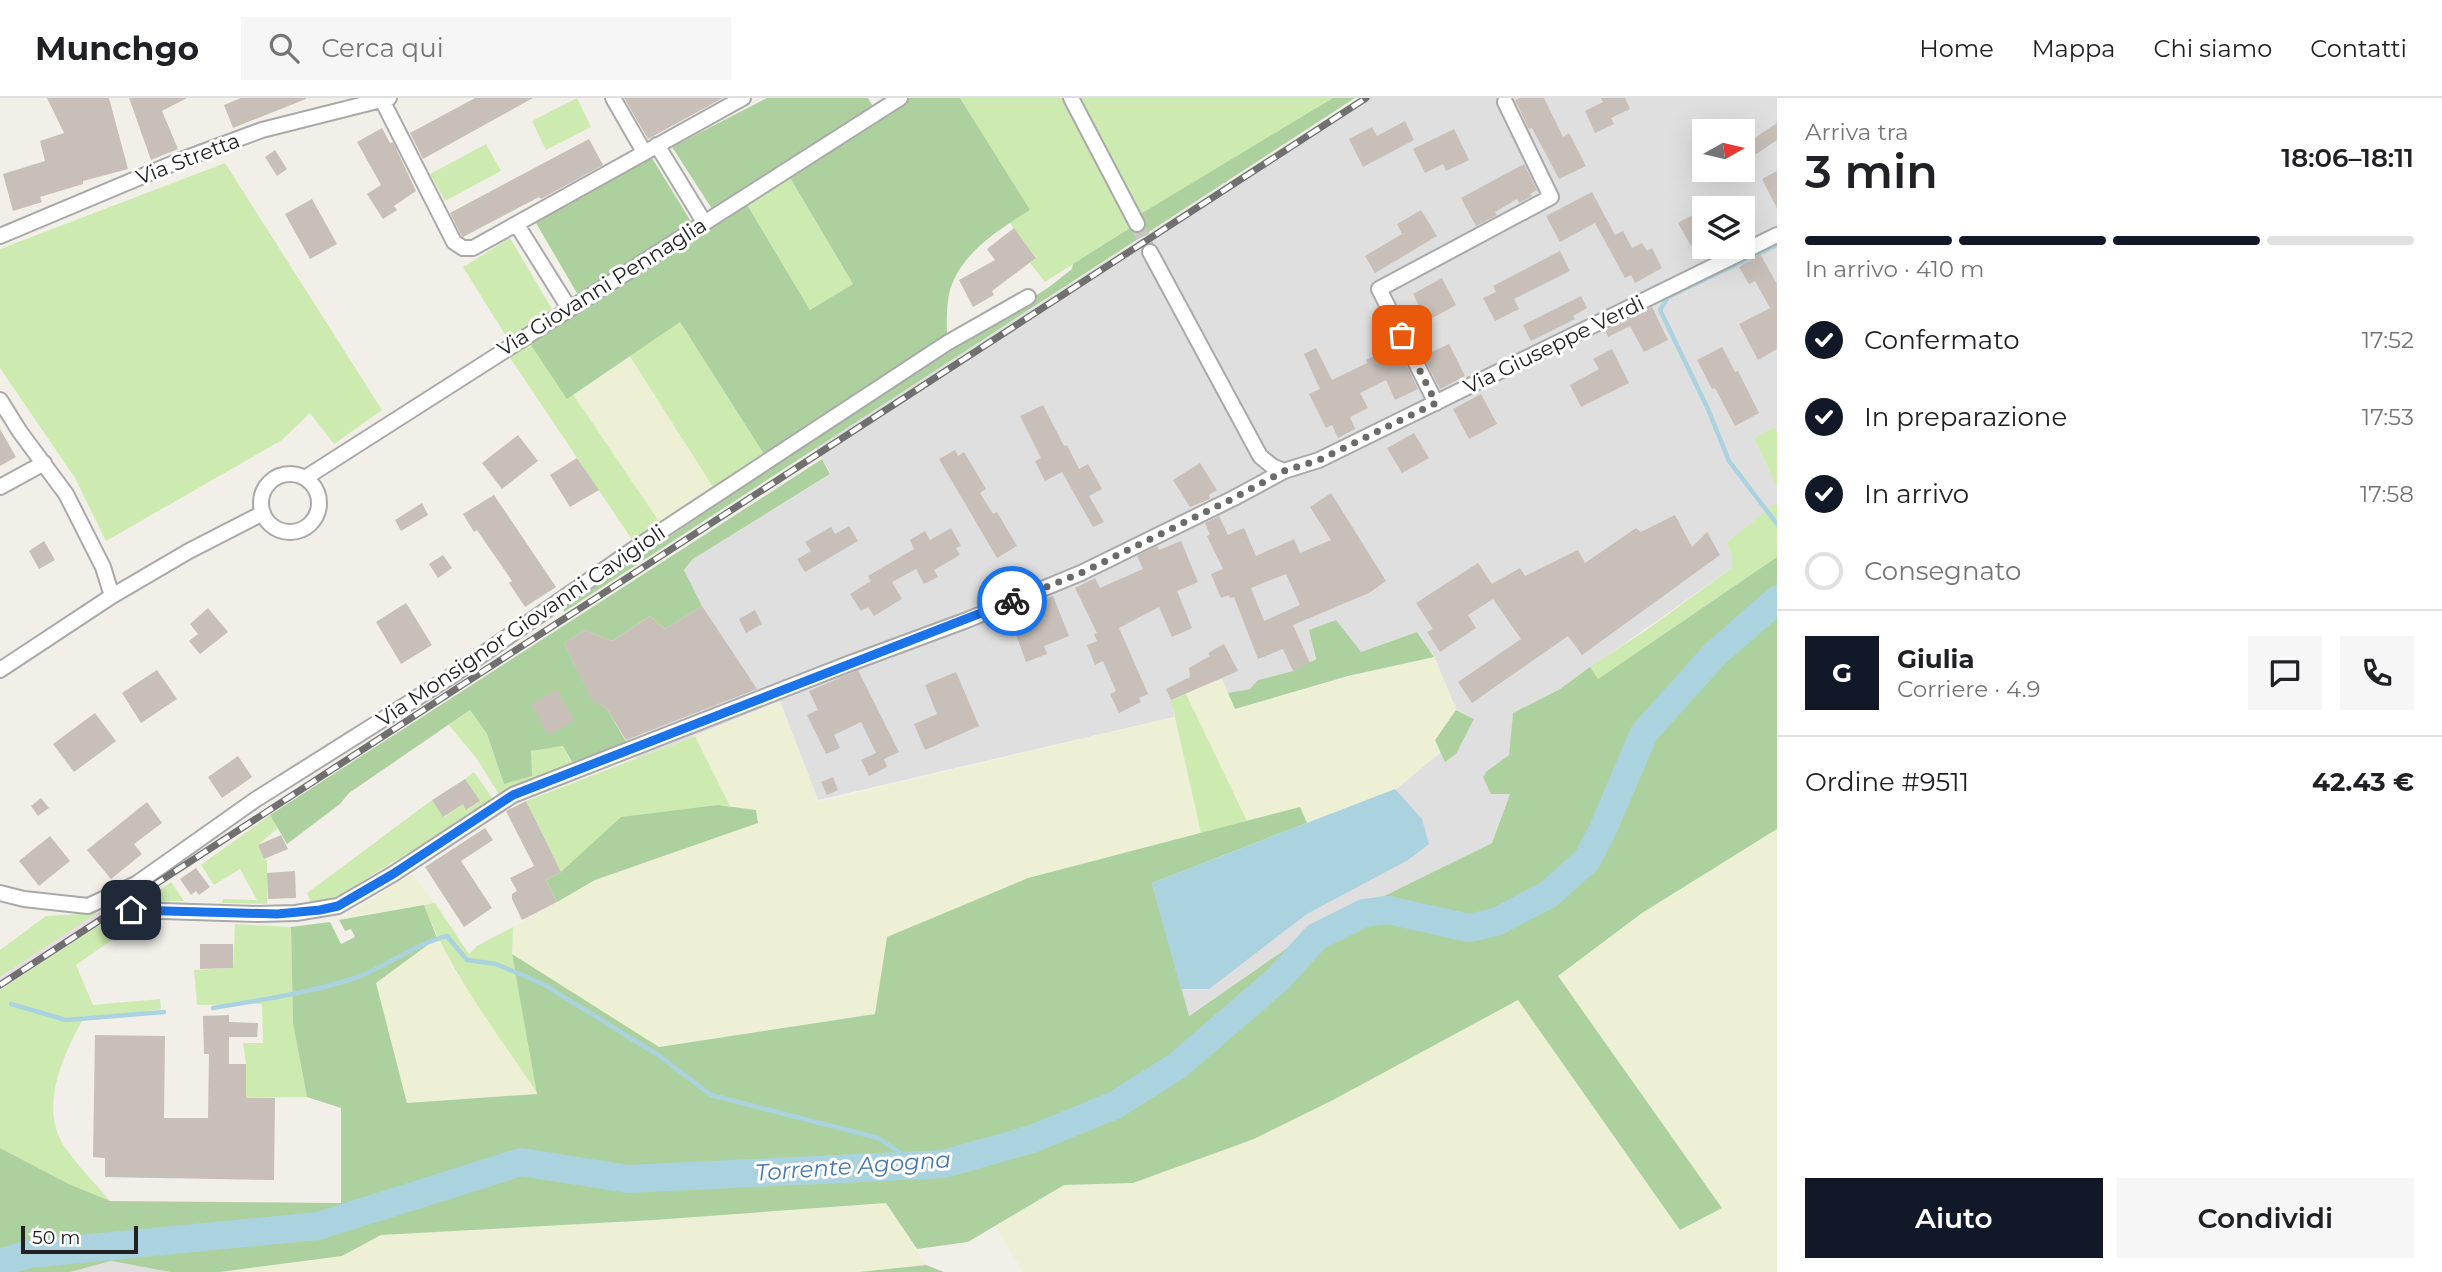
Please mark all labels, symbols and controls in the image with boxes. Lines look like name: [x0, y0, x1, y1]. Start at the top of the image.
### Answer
search box: [241, 17, 731, 80]
text: Munchgo: [35, 28, 199, 68]
icon: search: [265, 29, 303, 67]
text: Cerca qui: [321, 32, 444, 64]
text: Home: [1919, 34, 1994, 63]
text: Mappa: [2032, 34, 2115, 63]
text: Chi siamo: [2153, 34, 2272, 63]
text: Contatti: [2310, 34, 2407, 63]
text: Arriva tra: [1805, 118, 1909, 146]
north arrow: [1692, 119, 1755, 182]
map controls: [1692, 119, 1755, 259]
street label: Via Stretta: [133, 127, 243, 190]
text: 18:06–18:11: [2281, 142, 2414, 174]
text: 3 min: [1805, 143, 1938, 200]
button: layers: [1692, 196, 1755, 259]
street label: Via Giovanni Pennaglia: [493, 212, 711, 361]
text: In arrivo · 410 m: [1805, 255, 1984, 283]
street label: Via Giuseppe Verdi: [1459, 290, 1648, 399]
pin: [1372, 305, 1432, 365]
icon: bag: [1383, 316, 1421, 354]
icon: check: [1805, 321, 1843, 359]
text: Confermato: [1864, 324, 2020, 356]
text: 17:52: [2362, 326, 2414, 354]
icon: check: [1805, 398, 1843, 436]
text: In preparazione: [1864, 401, 2067, 433]
text: 17:53: [2362, 403, 2414, 431]
icon: check: [1805, 475, 1843, 513]
text: In arrivo: [1864, 478, 1969, 510]
text: 17:58: [2360, 480, 2414, 508]
street label: Via Monsignor Giovanni Cavigioli: [372, 519, 670, 732]
text: Consegnato: [1864, 555, 2021, 587]
courier: [977, 566, 1047, 636]
icon: bike: [993, 582, 1031, 620]
button: chat: [2248, 636, 2322, 710]
button: phone: [2340, 636, 2414, 710]
text: Giulia: [1897, 643, 1974, 675]
text: G: [1832, 657, 1852, 689]
text: Corriere · 4.9: [1897, 675, 2041, 703]
text: Ordine #9511: [1805, 766, 1969, 798]
text: 42.43 €: [2312, 766, 2414, 798]
pin: [101, 880, 161, 940]
icon: home: [112, 891, 150, 929]
water label: Torrente Agogna: [754, 1145, 952, 1187]
button: Aiuto: [1805, 1178, 2103, 1258]
button: Condividi: [2117, 1178, 2414, 1258]
scale bar: [21, 1223, 138, 1255]
text: 50 m: [32, 1226, 80, 1249]

